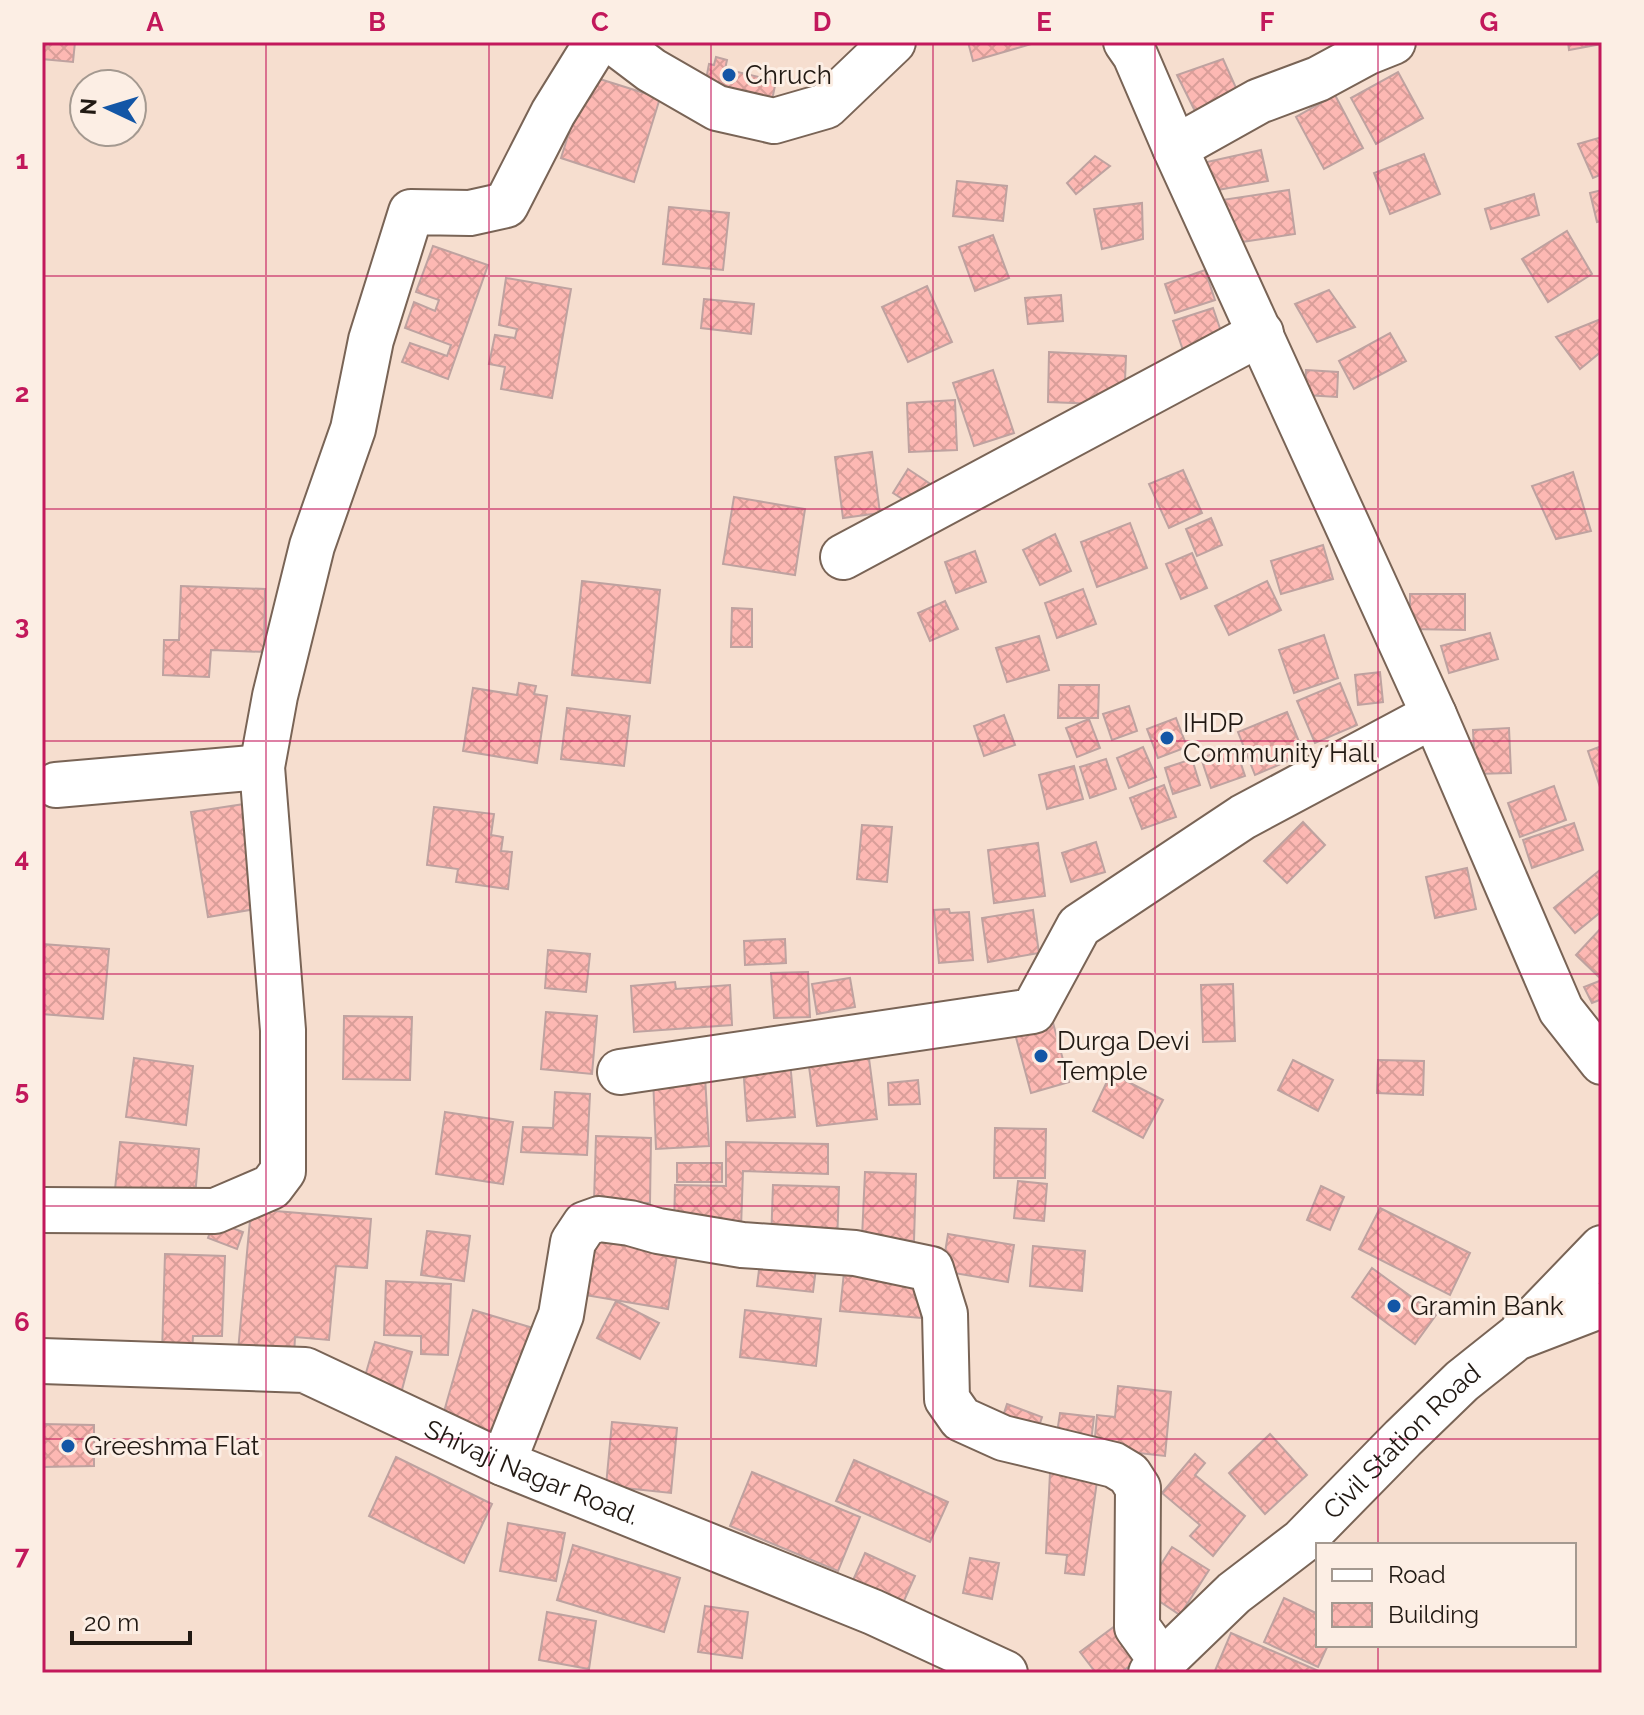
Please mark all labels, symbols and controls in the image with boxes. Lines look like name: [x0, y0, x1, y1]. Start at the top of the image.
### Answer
text: A: [146, 7, 164, 37]
text: B: [368, 7, 386, 37]
text: C: [591, 7, 609, 37]
text: D: [813, 7, 831, 37]
text: E: [1036, 7, 1052, 37]
text: F: [1260, 7, 1275, 37]
text: G: [1480, 7, 1498, 37]
place label: Chruch: [745, 60, 832, 90]
marker: Chruch: [720, 66, 738, 84]
north arrow: [68, 68, 148, 148]
text: N: [74, 97, 102, 116]
text: 1: [16, 145, 29, 175]
text: 2: [15, 378, 29, 408]
text: 3: [15, 610, 29, 640]
place label: IHDP Community Hall: [1183, 708, 1377, 768]
marker: IHDP Community Hall: [1158, 729, 1176, 747]
text: 4: [15, 843, 29, 873]
place label: Durga Devi Temple: [1057, 1026, 1190, 1086]
marker: Durga Devi Temple: [1032, 1047, 1050, 1065]
text: 5: [15, 1075, 29, 1105]
place label: Gramin Bank: [1410, 1291, 1564, 1321]
marker: Gramin Bank: [1385, 1297, 1403, 1315]
text: 6: [14, 1307, 30, 1337]
street label: Civil Station Road: [1317, 1357, 1486, 1525]
street label: Shivaji Nagar Road.: [420, 1413, 643, 1531]
place label: Greeshma Flat: [84, 1431, 260, 1461]
marker: Greeshma Flat: [59, 1437, 77, 1455]
text: 7: [15, 1540, 30, 1570]
legend: [1316, 1543, 1576, 1647]
text: Road: [1388, 1560, 1446, 1589]
scale bar: [72, 1595, 190, 1645]
text: Building: [1388, 1600, 1479, 1629]
text: 20 m: [84, 1608, 139, 1637]

